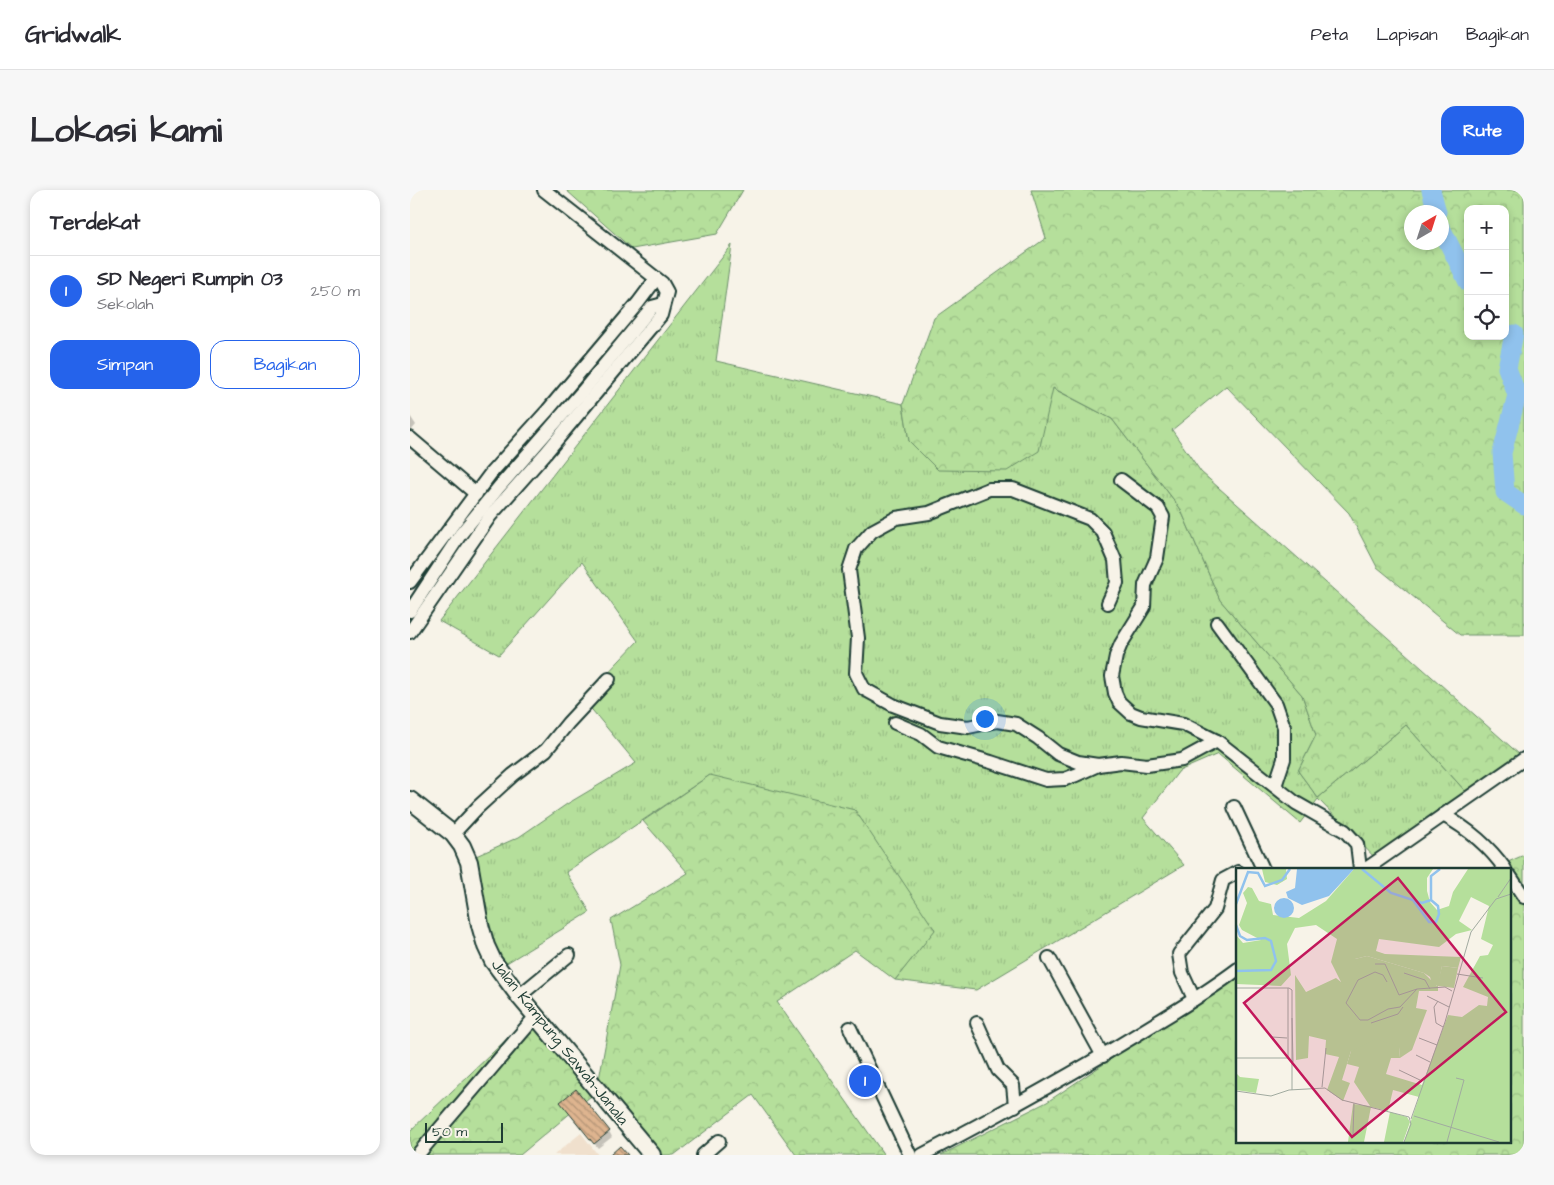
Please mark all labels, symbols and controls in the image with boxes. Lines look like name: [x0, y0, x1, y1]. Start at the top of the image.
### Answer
text: Gridwalk: [25, 18, 121, 52]
text: Peta: [1311, 22, 1348, 47]
text: Lapisan: [1376, 22, 1438, 47]
text: Bagikan: [1466, 22, 1529, 47]
text: Lokasi kami: [30, 106, 222, 155]
button: Rute: [1441, 106, 1524, 155]
north arrow: [1404, 205, 1449, 250]
map controls: [1464, 205, 1509, 340]
button: +: [1464, 205, 1509, 250]
text: Terdekat: [50, 208, 140, 237]
button: −: [1464, 250, 1509, 295]
text: SD Negeri Rumpin 03: [97, 266, 283, 293]
text: 1: [65, 280, 67, 302]
text: 250 m: [311, 280, 360, 302]
text: Sekolah: [97, 293, 153, 315]
button: locate: [1464, 295, 1509, 340]
button: Simpan: [50, 340, 200, 389]
button: Bagikan: [210, 340, 360, 389]
your location: [972, 706, 998, 732]
inset map: [1236, 868, 1512, 1142]
street label: Jalan Kampung Sawah–Janala: [485, 954, 634, 1130]
pin: 1: [849, 1062, 881, 1100]
scale bar: [425, 1120, 502, 1143]
text: 50 m: [432, 1122, 467, 1142]

